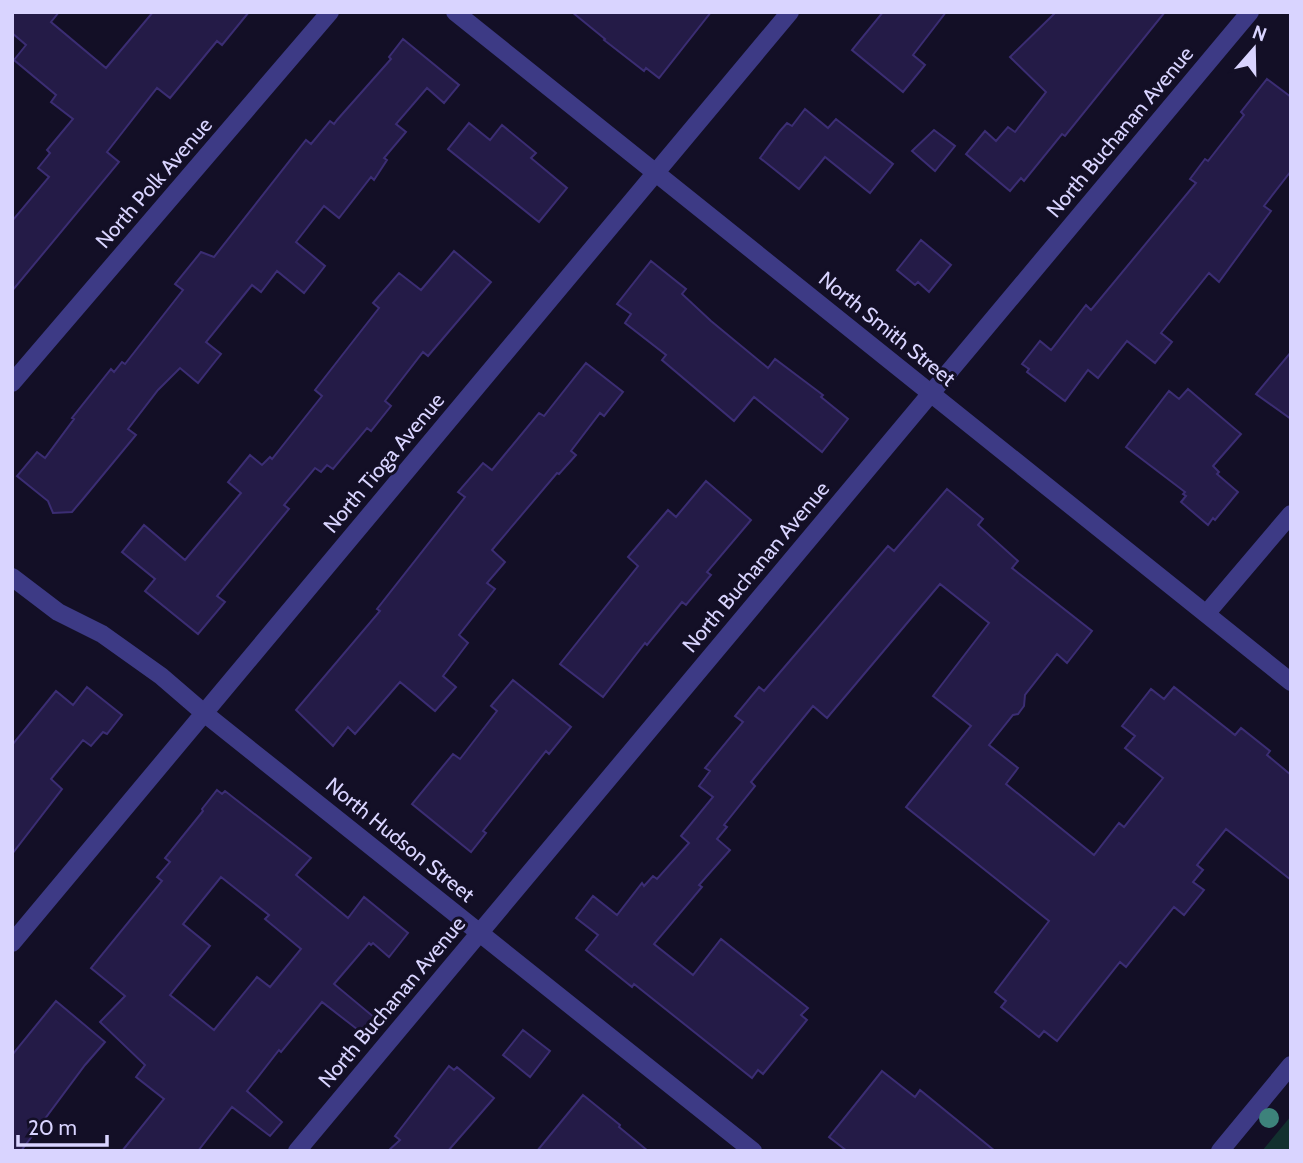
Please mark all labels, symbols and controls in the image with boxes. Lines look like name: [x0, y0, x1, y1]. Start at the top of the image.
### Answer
north arrow: [1219, 14, 1289, 84]
text: N: [1249, 20, 1270, 47]
street label: North Buchanan Avenue: [1041, 41, 1199, 222]
street label: North Polk Avenue: [90, 112, 217, 253]
street label: North Smith Street: [814, 266, 960, 391]
street label: North Tioga Avenue: [318, 388, 450, 538]
street label: North Buchanan Avenue: [677, 476, 835, 657]
street label: North Hudson Street: [321, 772, 480, 907]
street label: North Buchanan Avenue: [313, 911, 471, 1092]
scale bar: [18, 1104, 107, 1148]
text: 20 m: [28, 1115, 77, 1140]

